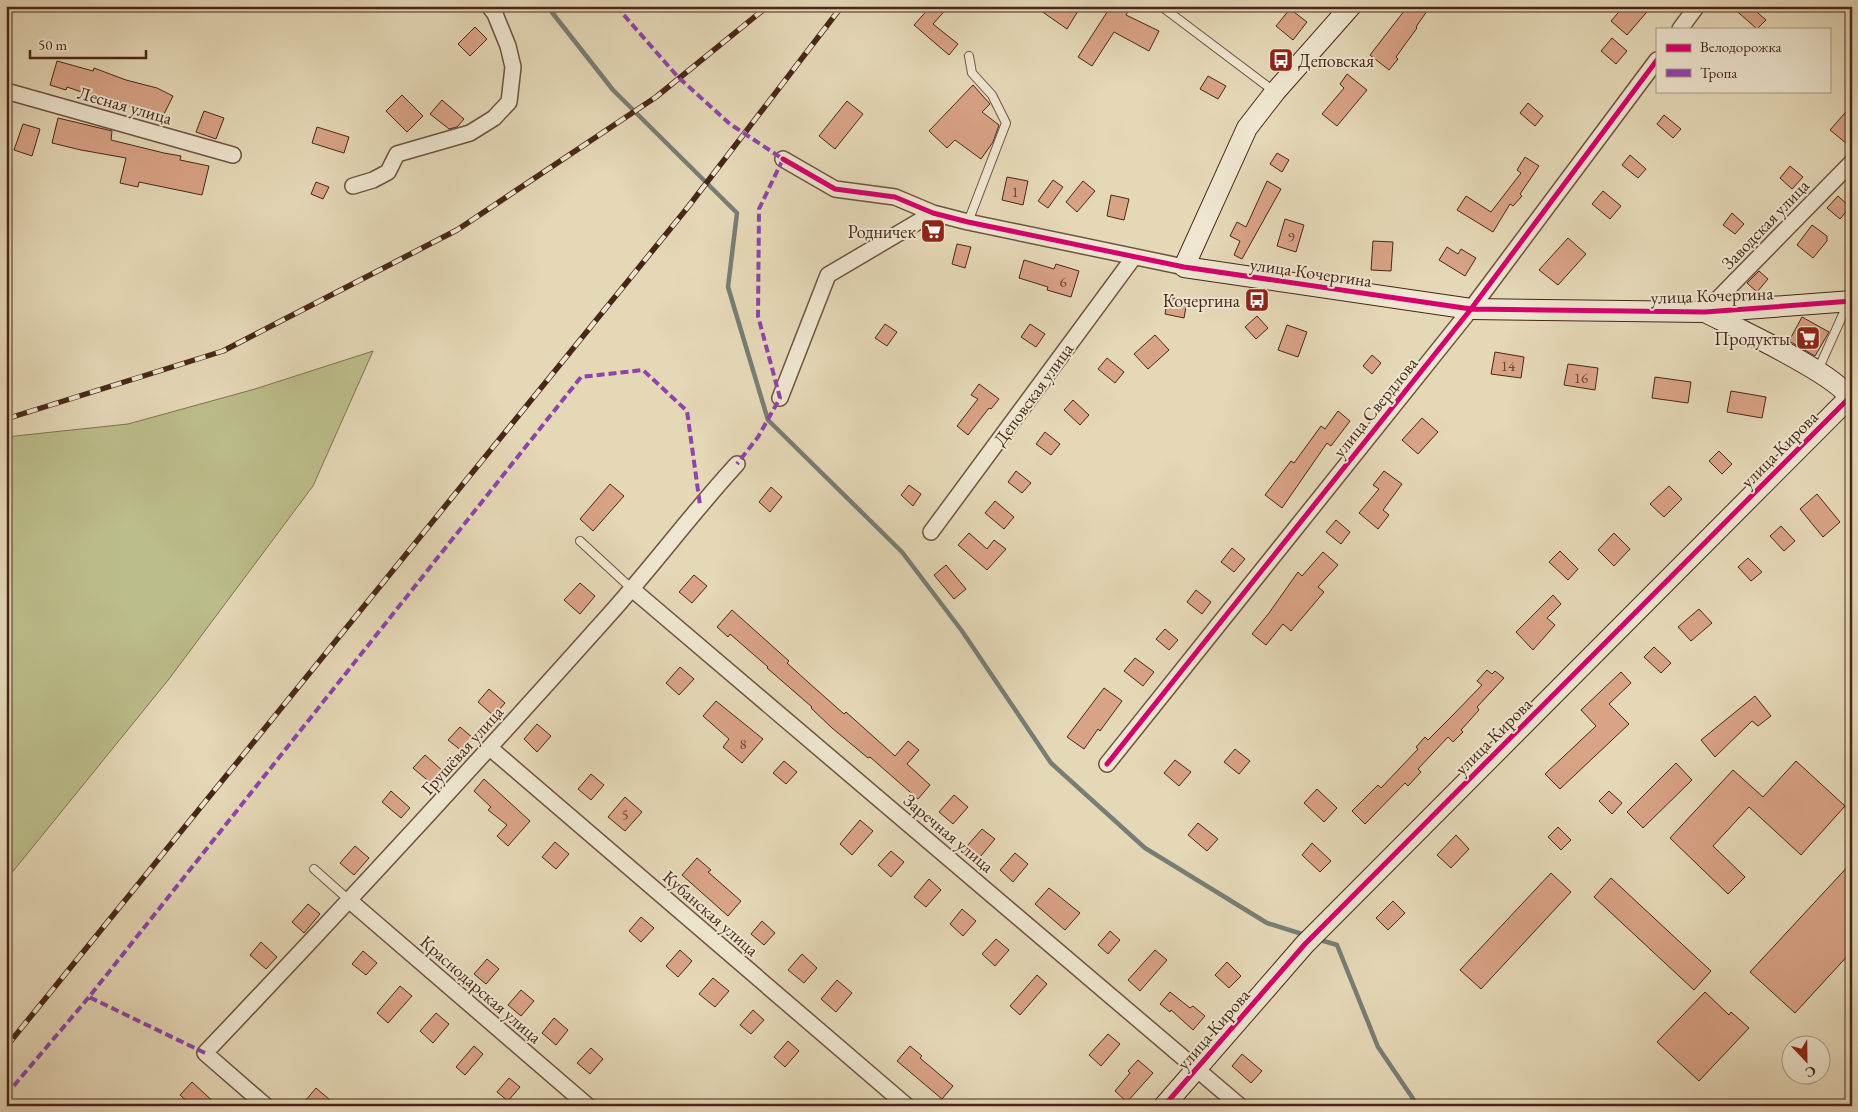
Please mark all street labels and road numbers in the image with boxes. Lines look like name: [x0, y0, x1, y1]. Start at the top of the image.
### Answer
street label: Лесная улица: [75, 81, 176, 130]
street label: Заводская улица: [1716, 173, 1814, 274]
street label: улица Кочергина: [1249, 252, 1374, 292]
street label: улица Кочергина: [1650, 281, 1775, 309]
street label: Деповская улица: [988, 337, 1079, 450]
street label: улица Свердлова: [1328, 352, 1423, 462]
street label: улица Кирова: [1735, 405, 1823, 493]
street label: улица Кирова: [1449, 692, 1537, 780]
street label: Грушёвая улица: [416, 700, 509, 799]
street label: Заречная улица: [899, 789, 1000, 878]
street label: Кубанская улица: [658, 865, 764, 962]
street label: Краснодарская улица: [415, 930, 547, 1049]
street label: улица Кирова: [1171, 983, 1255, 1074]

